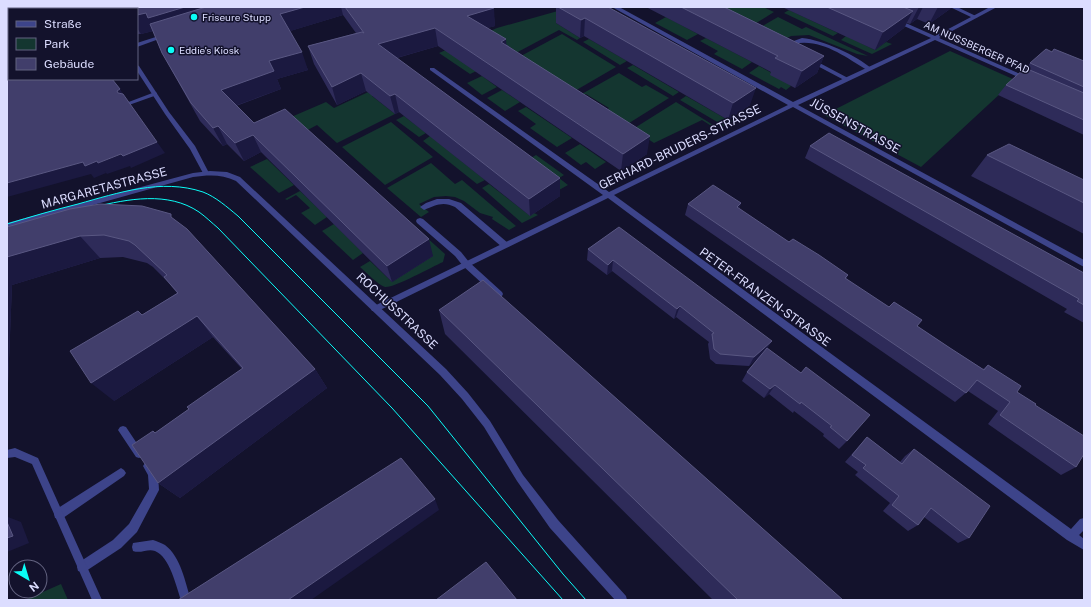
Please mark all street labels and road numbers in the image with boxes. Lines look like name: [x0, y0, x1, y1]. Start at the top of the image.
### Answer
street label: AM NUSSBERGER PFAD: [922, 18, 1032, 76]
street label: JÜSSENSTRASSE: [808, 95, 902, 157]
street label: GERHARD-BRUDERS-STRASSE: [597, 102, 763, 192]
street label: MARGARETASTRASSE: [40, 164, 168, 212]
street label: PETER-FRANZEN-STRASSE: [697, 245, 833, 349]
street label: ROCHUSSTRASSE: [354, 270, 440, 352]

